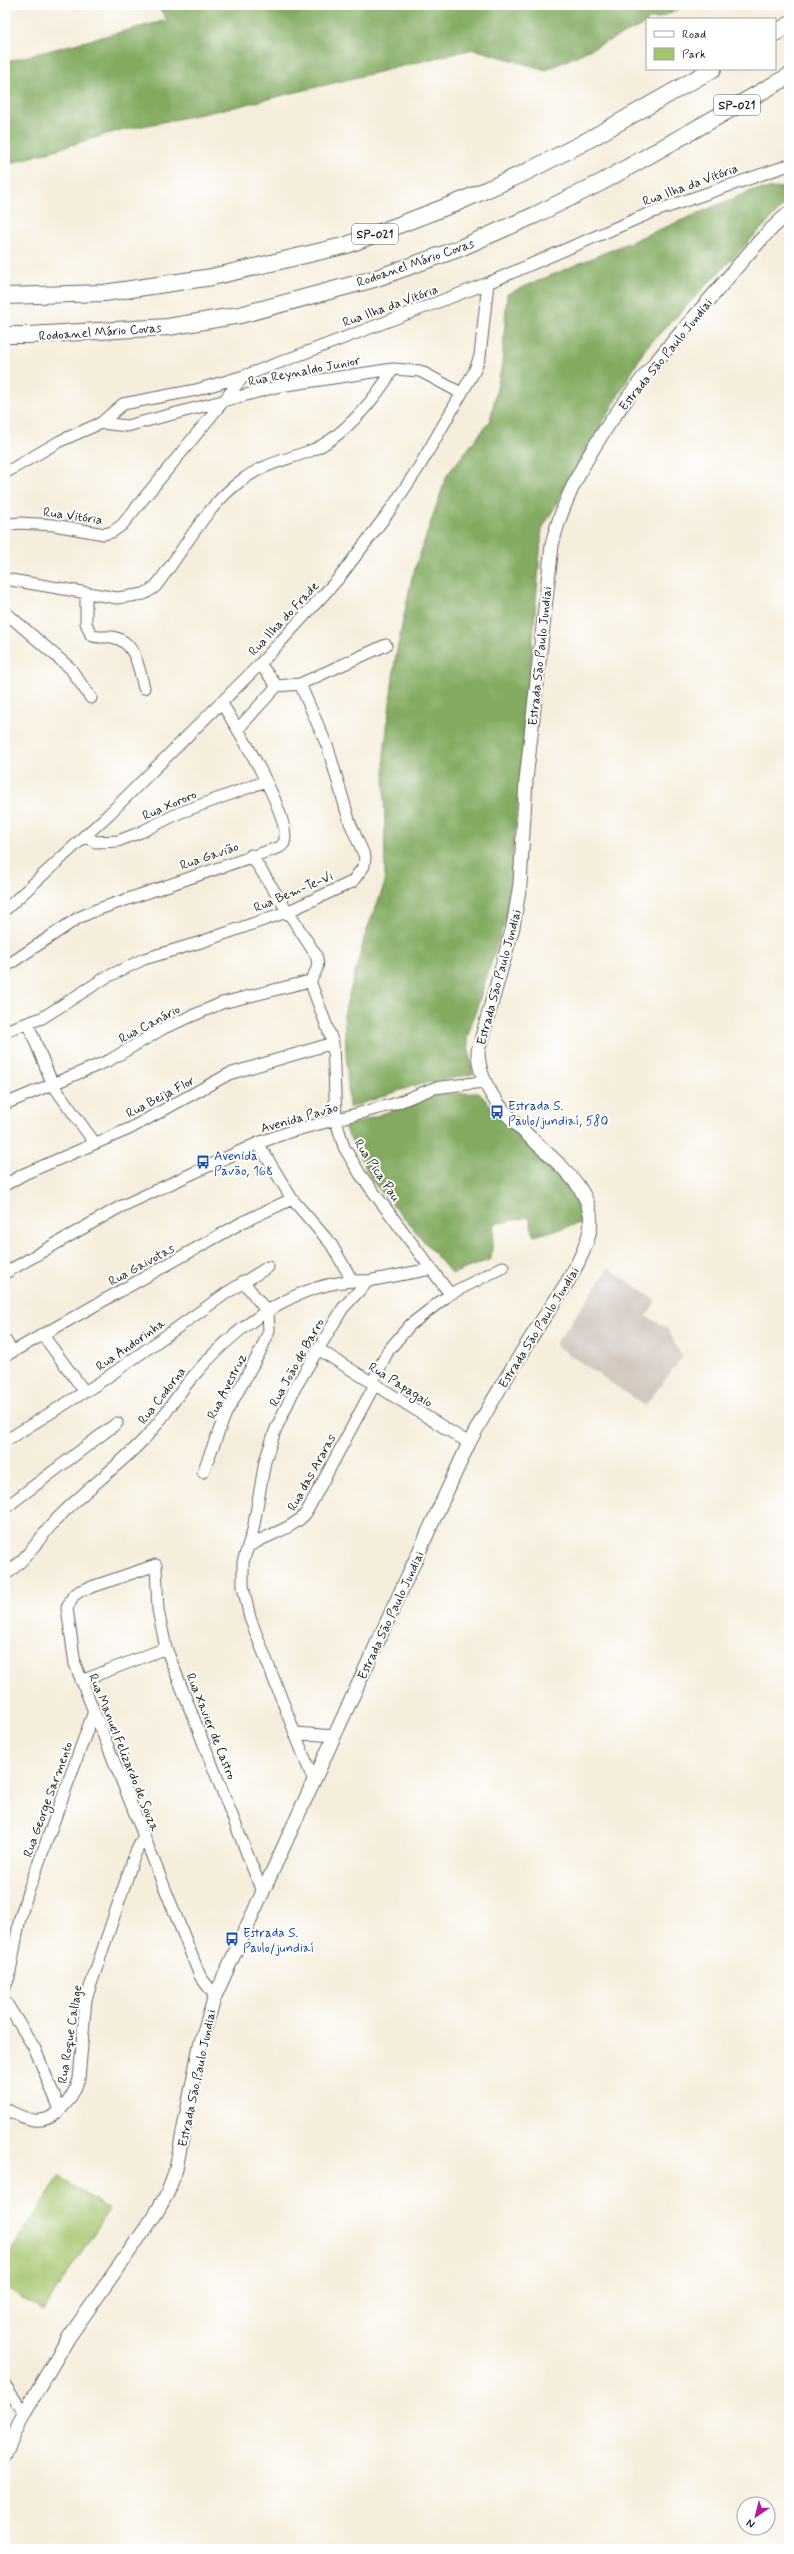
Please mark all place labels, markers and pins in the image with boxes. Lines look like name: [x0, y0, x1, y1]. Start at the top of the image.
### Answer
place label: Estrada S. Paulo/jundiaí, 580: [508, 1098, 608, 1130]
bus stop icon: Estrada S. Paulo/jundiaí, 580: [489, 1104, 505, 1120]
place label: Avenida Pavão, 168: [214, 1148, 273, 1180]
bus stop icon: Avenida Pavão, 168: [195, 1154, 211, 1170]
place label: Estrada S. Paulo/jundiaí: [243, 1925, 314, 1957]
bus stop icon: Estrada S. Paulo/jundiaí: [224, 1931, 240, 1947]

